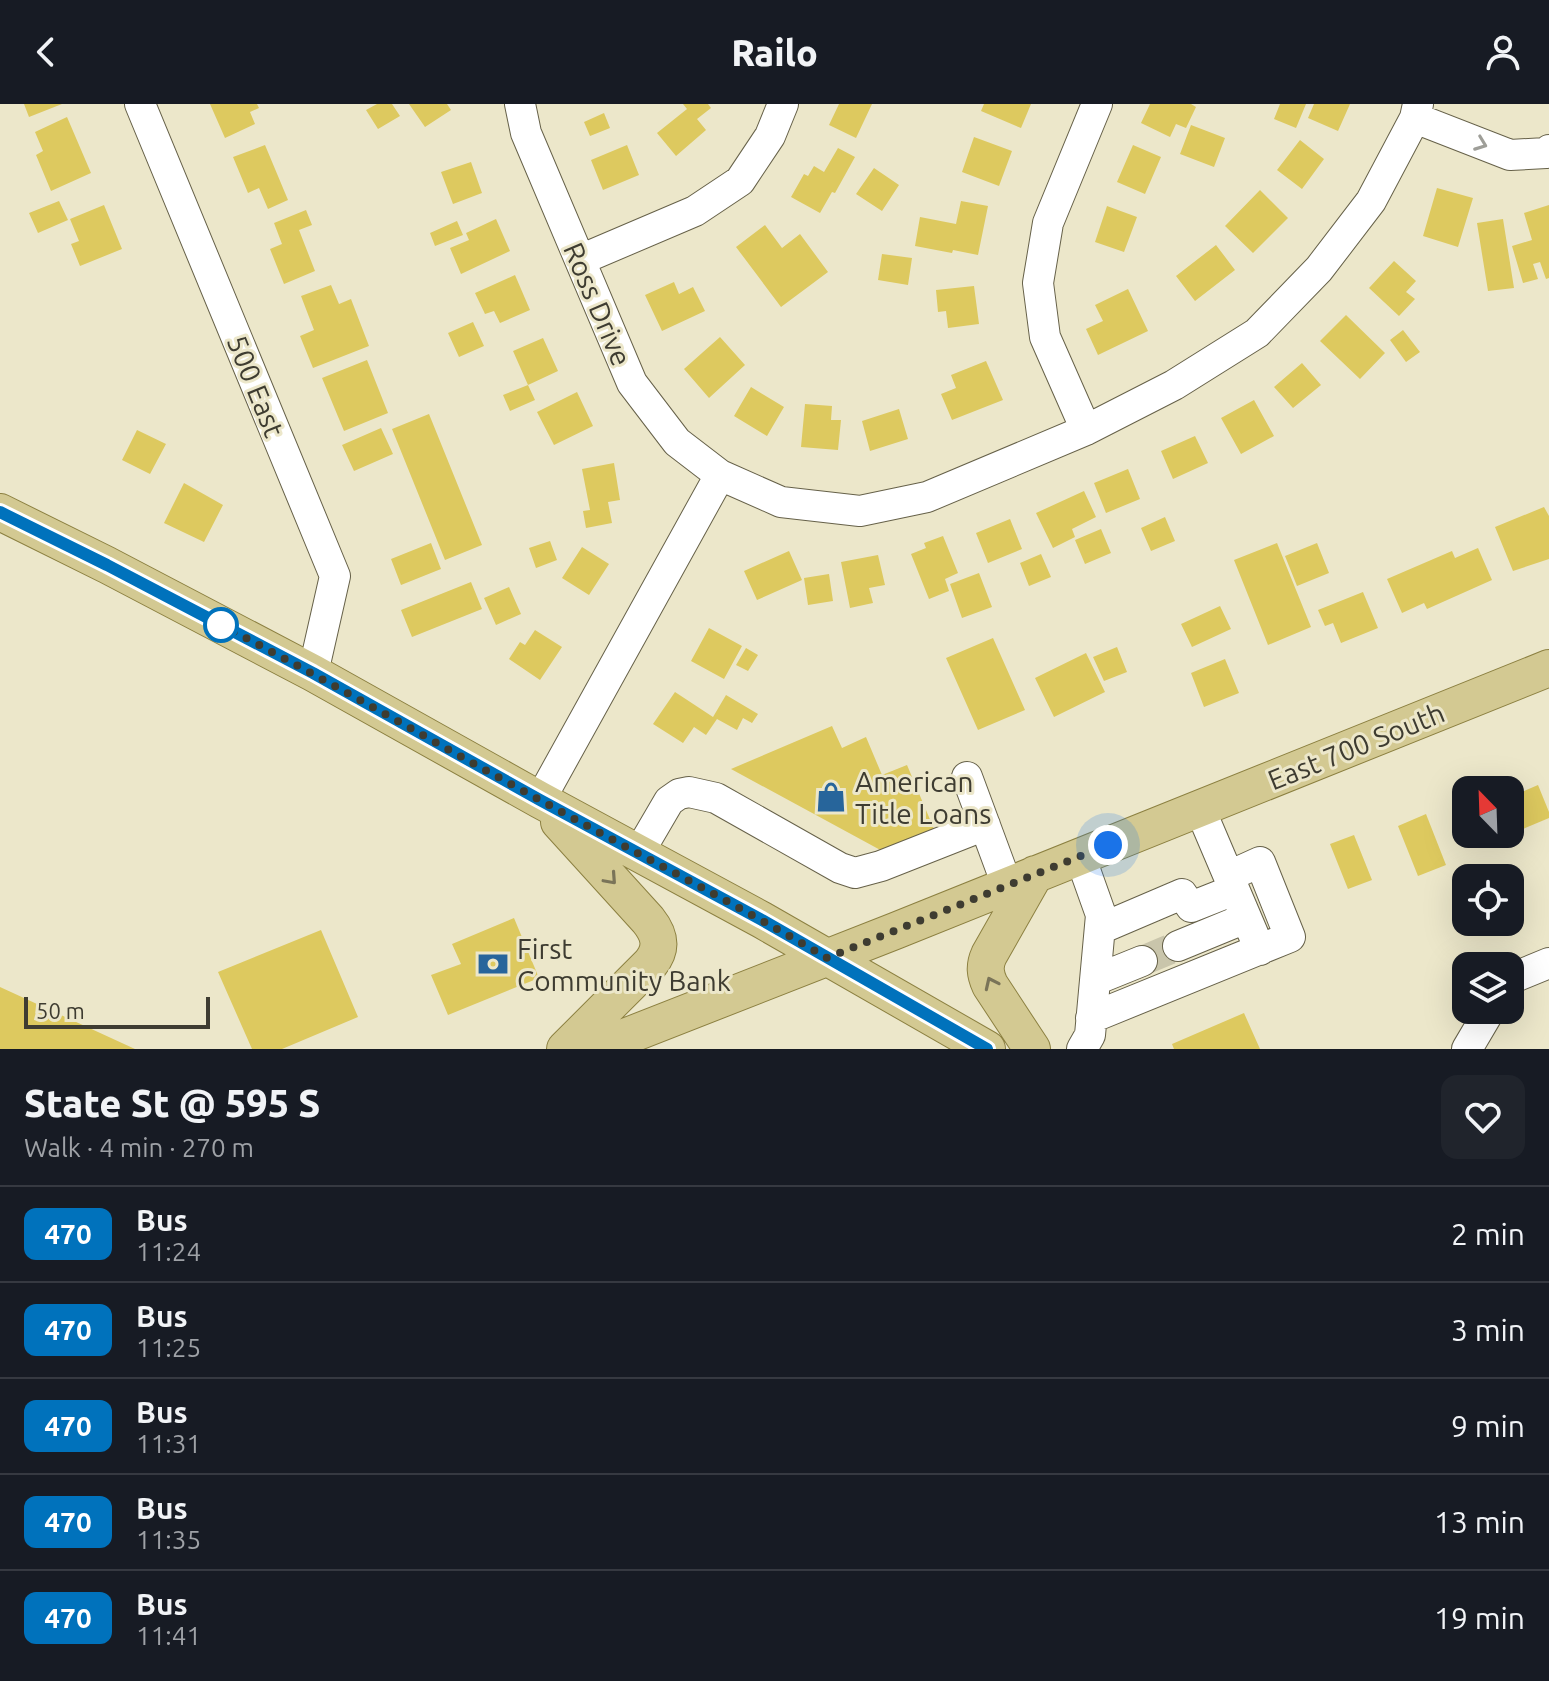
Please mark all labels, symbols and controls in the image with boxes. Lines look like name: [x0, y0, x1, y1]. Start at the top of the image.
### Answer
icon: back: [24, 30, 68, 74]
icon: person: [1481, 30, 1525, 74]
text: Railo: [731, 32, 818, 73]
one-way arrow: [1474, 134, 1488, 151]
street label: Ross Drive: [558, 238, 638, 370]
street label: 500 East: [222, 331, 290, 441]
unlabelled marker: [204, 608, 238, 642]
street label: East 700 South: [1263, 697, 1449, 795]
place label: American Title Loans: [855, 766, 991, 829]
north arrow: [1452, 776, 1524, 848]
map controls: [1452, 776, 1524, 1024]
shop icon: American Title Loans: [814, 780, 848, 814]
your location: [1088, 825, 1128, 865]
button: locate: [1452, 864, 1524, 936]
one-way arrow: [601, 869, 615, 884]
place label: First Community Bank: [517, 933, 731, 996]
bank icon: First Community Bank: [476, 947, 510, 981]
button: layers: [1452, 952, 1524, 1024]
one-way arrow: [985, 977, 1001, 992]
scale bar: [24, 993, 210, 1029]
text: 50 m: [36, 998, 85, 1023]
button: heart: [1441, 1075, 1525, 1159]
text: State St @ 595 S: [24, 1082, 320, 1124]
text: Walk · 4 min · 270 m: [24, 1133, 254, 1162]
text: Bus: [136, 1203, 188, 1237]
text: 2 min: [1451, 1217, 1525, 1251]
text: 470: [44, 1218, 92, 1249]
text: 11:24: [136, 1237, 201, 1266]
text: Bus: [136, 1299, 188, 1333]
text: 3 min: [1451, 1313, 1525, 1347]
text: 470: [44, 1314, 92, 1345]
text: 11:25: [136, 1333, 201, 1362]
text: Bus: [136, 1395, 188, 1429]
text: 9 min: [1451, 1409, 1525, 1443]
text: 470: [44, 1410, 92, 1441]
text: 11:31: [136, 1429, 201, 1458]
text: Bus: [136, 1491, 188, 1525]
text: 13 min: [1434, 1505, 1525, 1539]
text: 470: [44, 1506, 92, 1537]
text: 11:35: [136, 1525, 201, 1554]
text: Bus: [136, 1587, 188, 1621]
text: 19 min: [1434, 1601, 1525, 1635]
text: 470: [44, 1602, 92, 1633]
text: 11:41: [136, 1621, 201, 1650]

